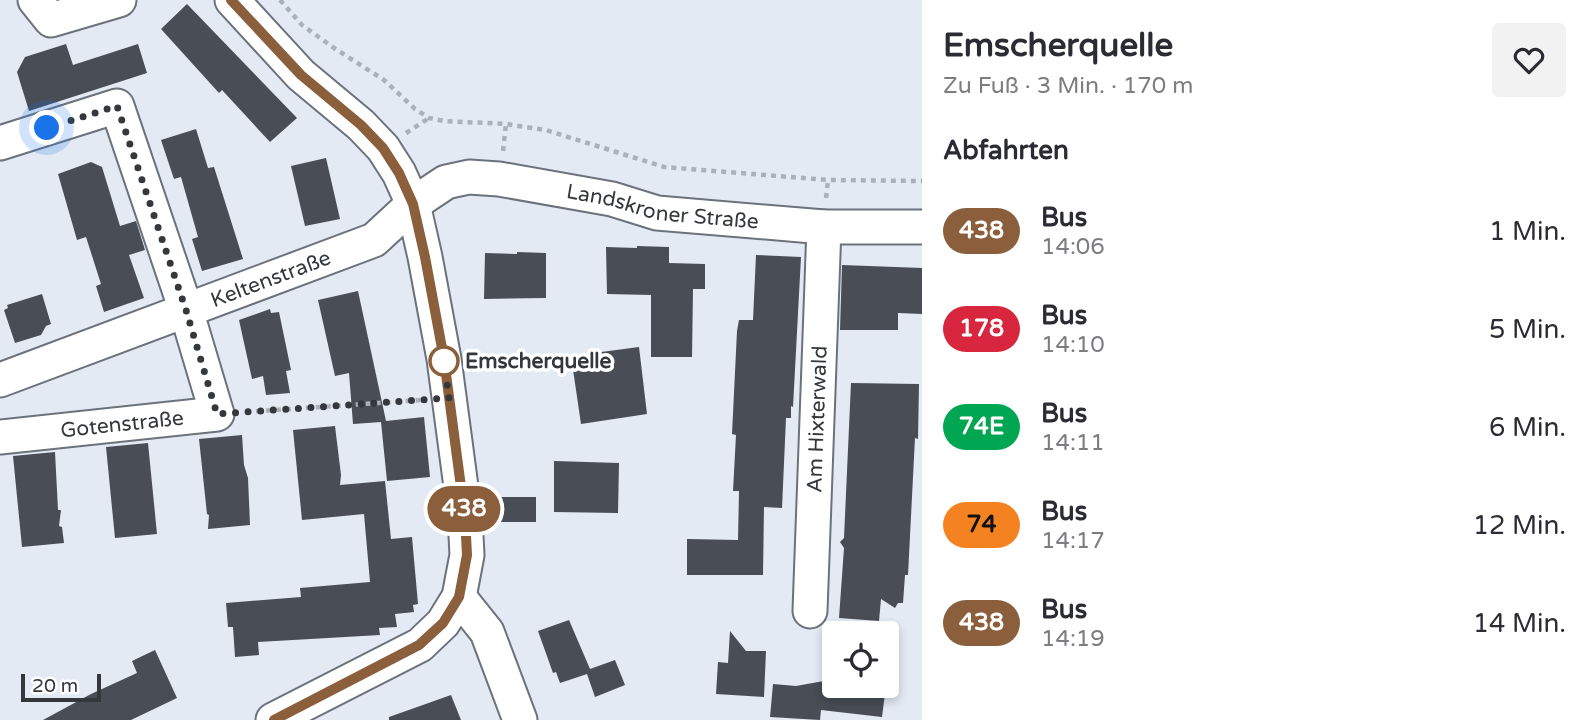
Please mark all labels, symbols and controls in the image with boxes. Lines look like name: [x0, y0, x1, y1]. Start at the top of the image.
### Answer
button: heart: [1492, 23, 1566, 97]
text: Emscherquelle: [943, 26, 1173, 65]
text: Zu Fuß · 3 Min. · 170 m: [943, 72, 1193, 100]
your location: [29, 110, 64, 145]
text: Abfahrten: [943, 135, 1069, 166]
street label: Landskroner Straße: [564, 179, 760, 234]
text: Bus: [1041, 202, 1087, 233]
text: 438: [959, 216, 1004, 245]
text: 1 Min.: [1489, 216, 1566, 247]
text: 14:06: [1041, 233, 1105, 261]
street label: Keltenstraße: [207, 245, 334, 313]
text: Bus: [1041, 300, 1087, 331]
text: 178: [959, 314, 1004, 343]
text: 5 Min.: [1489, 314, 1566, 345]
text: 14:10: [1041, 331, 1105, 359]
street label: Am Hixterwald: [802, 345, 833, 493]
marker: Emscherquelle: [429, 346, 459, 376]
place label: Emscherquelle: [465, 349, 612, 374]
text: Bus: [1041, 398, 1087, 429]
street label: Gotenstraße: [59, 406, 185, 443]
text: 74E: [959, 412, 1004, 441]
text: 6 Min.: [1489, 412, 1566, 443]
text: 14:11: [1041, 429, 1105, 457]
line badge: 438: [424, 486, 504, 532]
text: 438: [441, 494, 487, 523]
text: Bus: [1041, 496, 1087, 527]
text: 74: [966, 510, 997, 539]
text: 12 Min.: [1473, 510, 1566, 541]
text: 14:17: [1041, 527, 1105, 555]
text: Bus: [1041, 594, 1087, 625]
text: 438: [959, 608, 1004, 637]
text: 14 Min.: [1473, 608, 1566, 639]
map controls: [822, 621, 899, 698]
button: locate: [822, 621, 899, 698]
text: 14:19: [1041, 625, 1105, 653]
scale bar: [21, 671, 102, 703]
text: 20 m: [32, 675, 78, 697]

